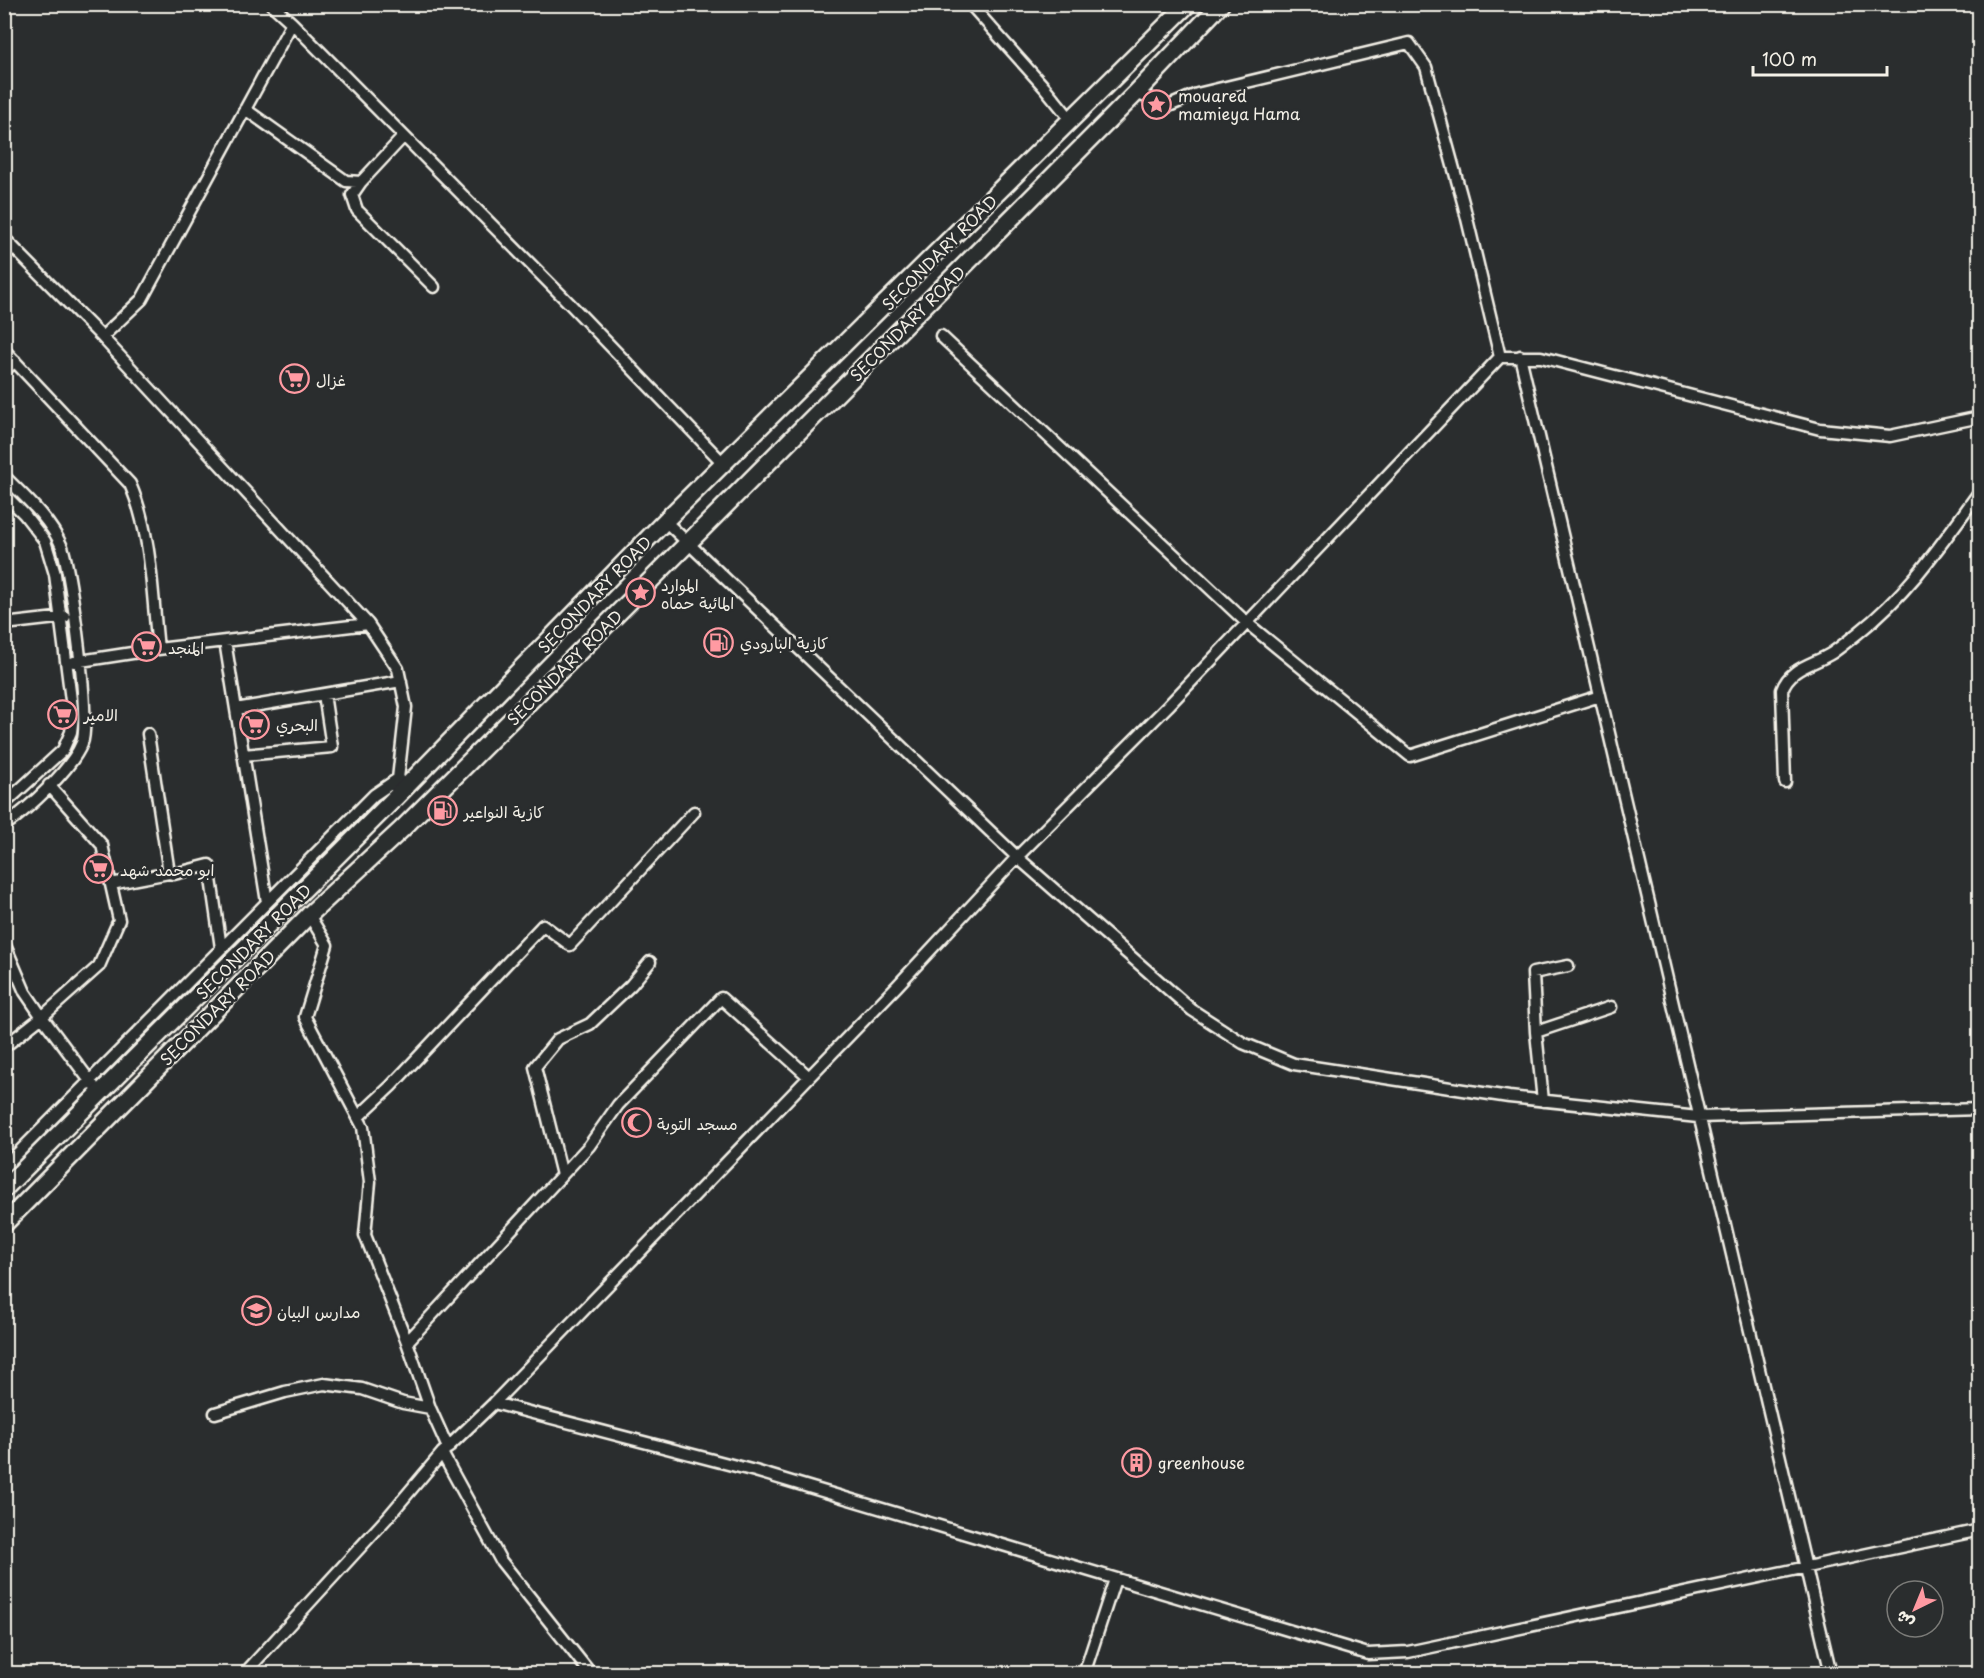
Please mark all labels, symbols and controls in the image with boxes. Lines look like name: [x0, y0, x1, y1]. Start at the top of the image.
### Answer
scale bar: [1753, 39, 1886, 77]
text: 100 m: [1762, 45, 1817, 72]
place label: mouared mamieya Hama: [1178, 83, 1300, 125]
place icon: mouared mamieya Hama: [1141, 88, 1173, 120]
street label: SECONDARY ROAD: [876, 189, 1002, 315]
street label: SECONDARY ROAD: [844, 260, 970, 386]
supermarket icon: غزال: [279, 363, 311, 395]
place label: غزال: [316, 367, 346, 391]
street label: SECONDARY ROAD: [532, 530, 656, 658]
place label: الموارد المائية حماه: [661, 572, 734, 614]
place icon: الموارد المائية حماه: [624, 577, 656, 609]
street label: SECONDARY ROAD: [501, 604, 627, 730]
fuel station icon: كازية البارودي: [703, 626, 735, 658]
place label: كازية البارودي: [740, 630, 828, 655]
supermarket icon: المنجد: [131, 631, 163, 663]
place label: المنجد: [168, 635, 204, 659]
supermarket icon: الامير: [47, 698, 79, 730]
place label: الامير: [82, 702, 118, 726]
supermarket icon: البحري: [239, 708, 271, 740]
place label: البحري: [276, 712, 318, 737]
fuel station icon: كازية النواعير: [427, 795, 459, 827]
place label: كازية النواعير: [462, 799, 544, 823]
supermarket icon: ابو محمد شهد: [83, 853, 115, 885]
place label: ابو محمد شهد: [120, 857, 215, 881]
street label: SECONDARY ROAD: [190, 878, 316, 1004]
street label: SECONDARY ROAD: [154, 944, 280, 1070]
mosque icon: مسجد التوبة: [620, 1107, 652, 1139]
place label: مسجد التوبة: [657, 1111, 738, 1135]
school or university icon: مدارس البيان: [240, 1295, 272, 1327]
place label: مدارس البيان: [277, 1299, 360, 1323]
building icon: greenhouse: [1121, 1446, 1153, 1478]
place label: greenhouse: [1158, 1450, 1245, 1474]
north arrow: [1885, 1579, 1945, 1639]
text: ش: [1889, 1606, 1919, 1635]

